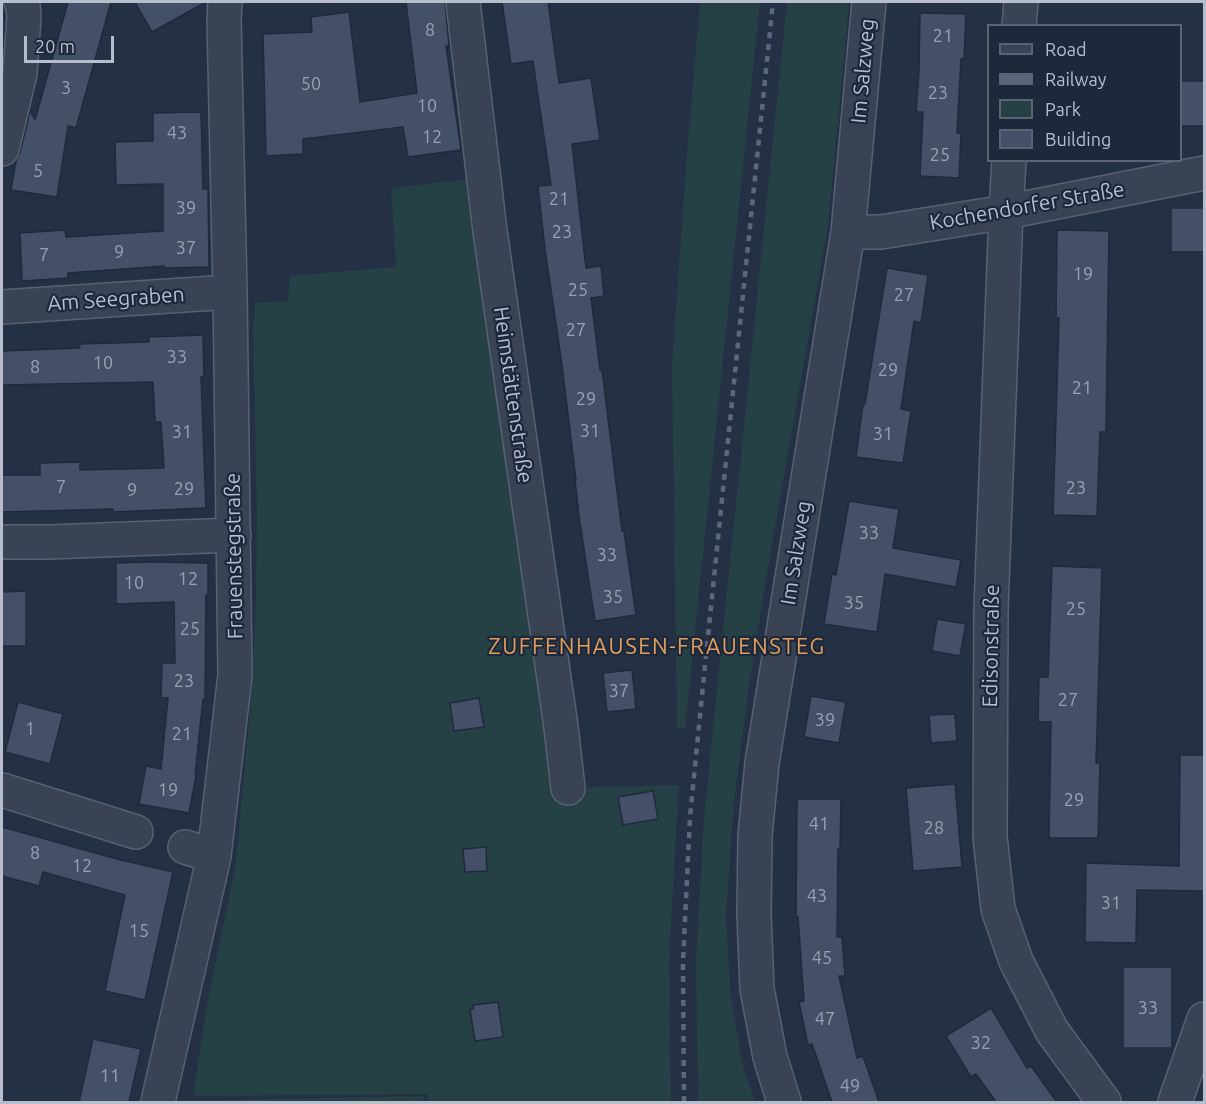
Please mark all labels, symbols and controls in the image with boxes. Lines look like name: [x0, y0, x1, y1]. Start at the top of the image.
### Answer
street label: Im Salzweg: [846, 17, 880, 125]
house number: 8: [425, 19, 435, 41]
scale bar: [27, 24, 117, 62]
legend: [987, 24, 1182, 162]
house number: 21: [933, 25, 953, 47]
text: 20 m: [35, 36, 75, 56]
text: Road: [1045, 39, 1087, 59]
text: Railway: [1045, 69, 1106, 89]
house number: 50: [301, 73, 321, 95]
house number: 3: [61, 77, 71, 99]
house number: 23: [928, 82, 948, 104]
house number: 10: [417, 95, 437, 117]
text: Park: [1045, 99, 1081, 119]
house number: 43: [167, 122, 187, 144]
house number: 12: [422, 126, 442, 148]
text: Building: [1045, 129, 1111, 149]
house number: 25: [930, 144, 950, 166]
house number: 5: [33, 160, 43, 182]
street label: Kochendorfer Straße: [928, 176, 1126, 236]
house number: 21: [549, 188, 569, 210]
house number: 39: [176, 197, 196, 219]
house number: 23: [552, 221, 572, 243]
house number: 37: [176, 237, 196, 259]
house number: 9: [114, 241, 124, 263]
house number: 7: [39, 244, 49, 266]
house number: 19: [1073, 263, 1093, 285]
house number: 25: [568, 279, 588, 301]
street label: Am Seegraben: [47, 282, 185, 316]
house number: 27: [894, 284, 914, 306]
street label: Heimstättenstraße: [488, 305, 538, 485]
house number: 27: [566, 319, 586, 341]
house number: 33: [167, 346, 187, 368]
house number: 10: [93, 352, 113, 374]
house number: 8: [30, 356, 40, 378]
house number: 29: [878, 359, 898, 381]
house number: 21: [1072, 377, 1092, 399]
house number: 29: [576, 388, 596, 410]
house number: 31: [580, 420, 600, 442]
house number: 31: [172, 421, 192, 443]
house number: 31: [873, 423, 893, 445]
street label: Frauenstegstraße: [220, 473, 248, 639]
house number: 7: [56, 476, 66, 498]
house number: 23: [1066, 477, 1086, 499]
house number: 29: [174, 478, 194, 500]
house number: 9: [127, 479, 137, 501]
street label: Im Salzweg: [775, 499, 817, 607]
house number: 33: [859, 522, 879, 544]
house number: 33: [597, 544, 617, 566]
house number: 12: [178, 568, 198, 590]
house number: 10: [124, 572, 144, 594]
street label: Edisonstraße: [977, 584, 1005, 708]
house number: 35: [603, 586, 623, 608]
house number: 35: [844, 592, 864, 614]
house number: 25: [1066, 598, 1086, 620]
house number: 25: [180, 618, 200, 640]
district label: ZUFFENHAUSEN-FRAUENSTEG: [488, 634, 826, 660]
house number: 23: [174, 670, 194, 692]
house number: 37: [609, 680, 629, 702]
house number: 27: [1058, 689, 1078, 711]
house number: 39: [815, 709, 835, 731]
house number: 1: [25, 718, 35, 740]
house number: 21: [172, 723, 192, 745]
house number: 19: [158, 779, 178, 801]
house number: 29: [1064, 789, 1084, 811]
house number: 41: [809, 813, 829, 835]
house number: 28: [924, 817, 944, 839]
house number: 8: [30, 842, 40, 864]
house number: 12: [72, 855, 92, 877]
house number: 43: [807, 885, 827, 907]
house number: 31: [1101, 892, 1121, 914]
house number: 15: [129, 920, 149, 942]
house number: 45: [812, 947, 832, 969]
house number: 33: [1138, 997, 1158, 1019]
house number: 47: [815, 1008, 835, 1030]
house number: 32: [971, 1032, 991, 1054]
house number: 11: [100, 1065, 120, 1087]
house number: 49: [840, 1075, 860, 1097]

